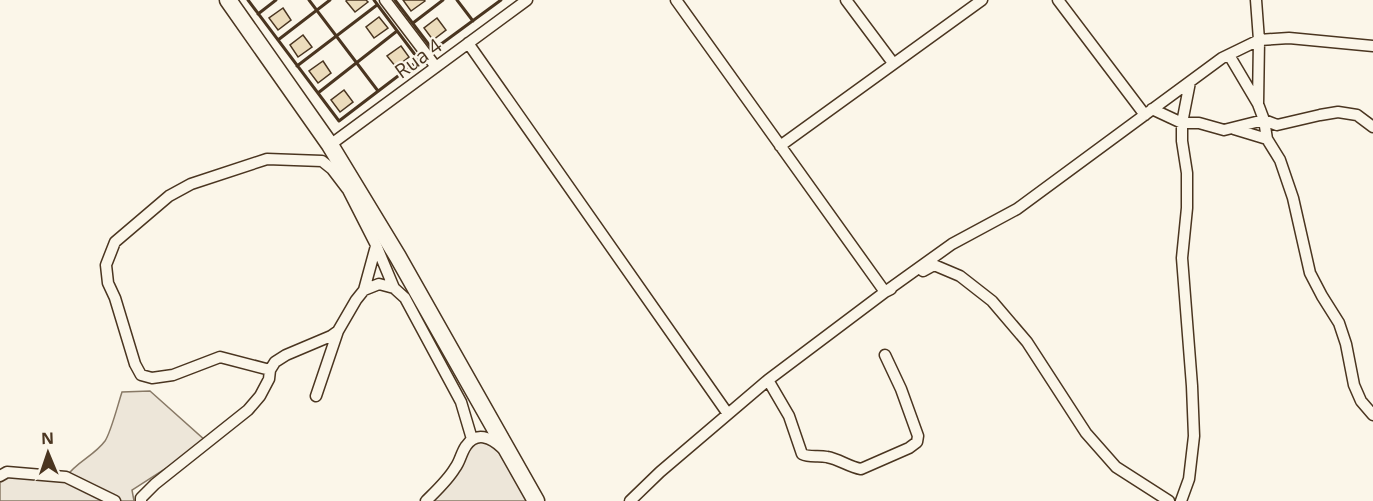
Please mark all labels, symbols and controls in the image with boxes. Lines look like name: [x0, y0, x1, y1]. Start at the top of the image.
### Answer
street label: Rua 4: [389, 31, 448, 84]
north arrow: [18, 423, 78, 483]
text: N: [41, 427, 54, 449]

